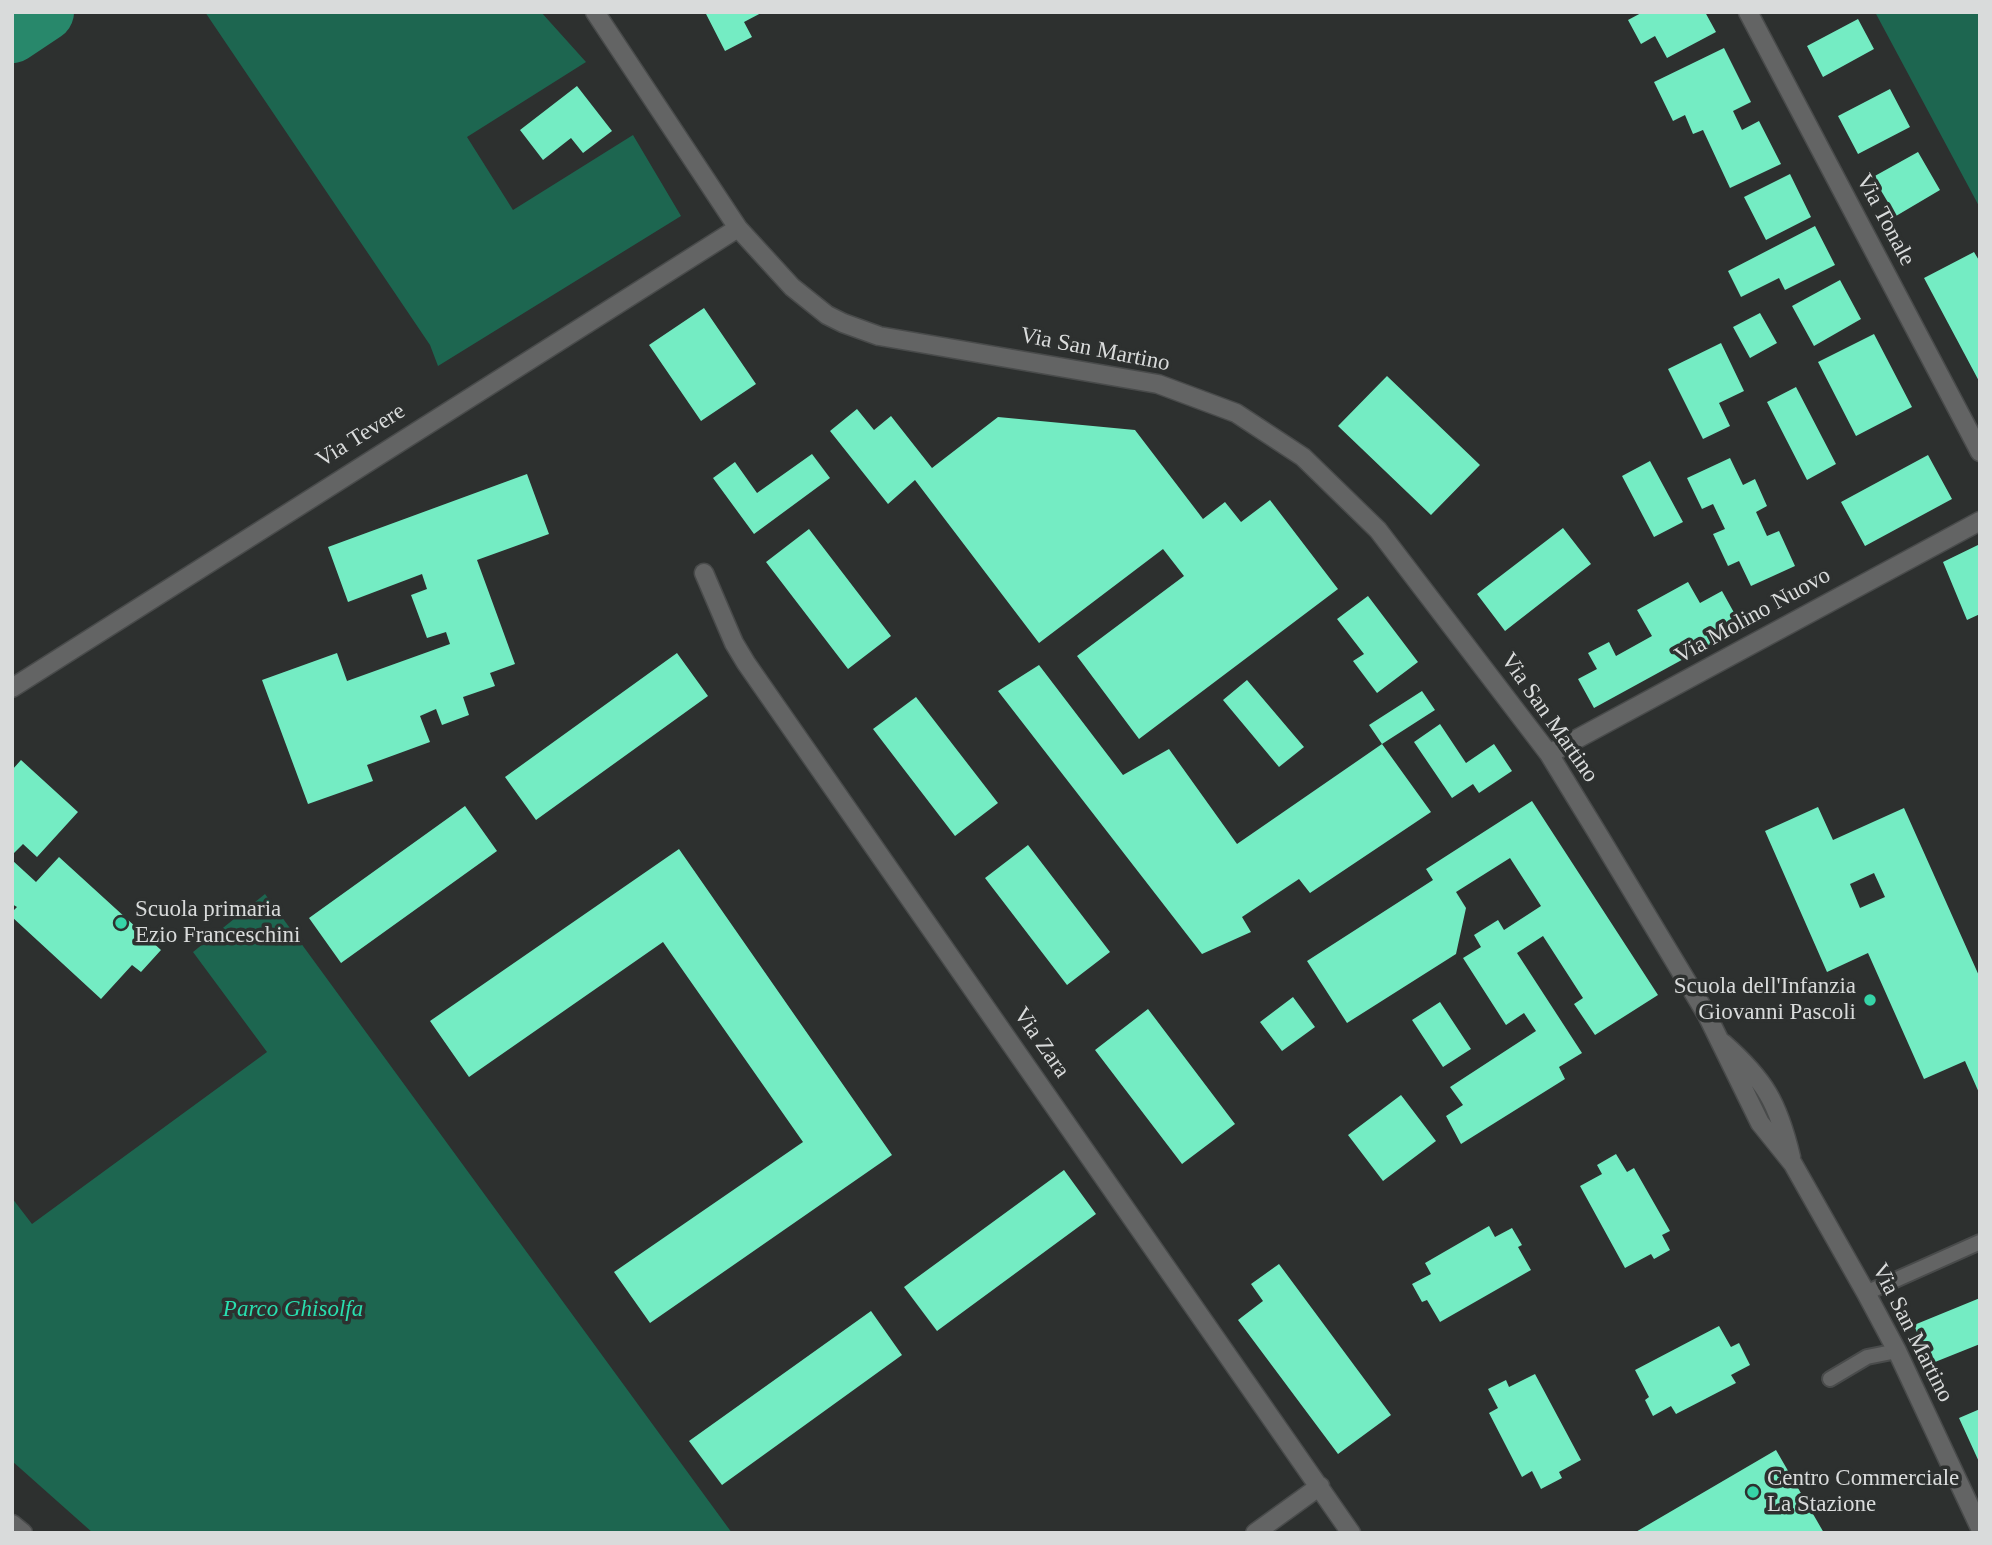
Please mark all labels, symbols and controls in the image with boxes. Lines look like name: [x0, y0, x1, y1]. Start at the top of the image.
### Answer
street label: Via Tonale: [1849, 169, 1921, 271]
street label: Via San Martino: [1018, 322, 1172, 378]
street label: Via Tevere: [311, 398, 411, 474]
street label: Via Molino Nuovo: [1670, 562, 1836, 670]
street label: Via San Martino: [1494, 648, 1604, 788]
place label: Scuola primaria Ezio Franceschini: [135, 896, 300, 950]
marker: Scuola primaria Ezio Franceschini: [113, 915, 129, 931]
place label: Scuola dell'Infanzia Giovanni Pascoli: [1674, 973, 1856, 1027]
marker: Scuola dell'Infanzia Giovanni Pascoli: [1862, 992, 1878, 1008]
street label: Via Zara: [1007, 1002, 1075, 1084]
street label: Via San Martino: [1865, 1259, 1959, 1407]
park label: Parco Ghisolfa: [223, 1296, 363, 1324]
place label: Centro Commerciale La Stazione: [1767, 1465, 1959, 1519]
marker: Centro Commerciale La Stazione: [1745, 1484, 1761, 1500]

